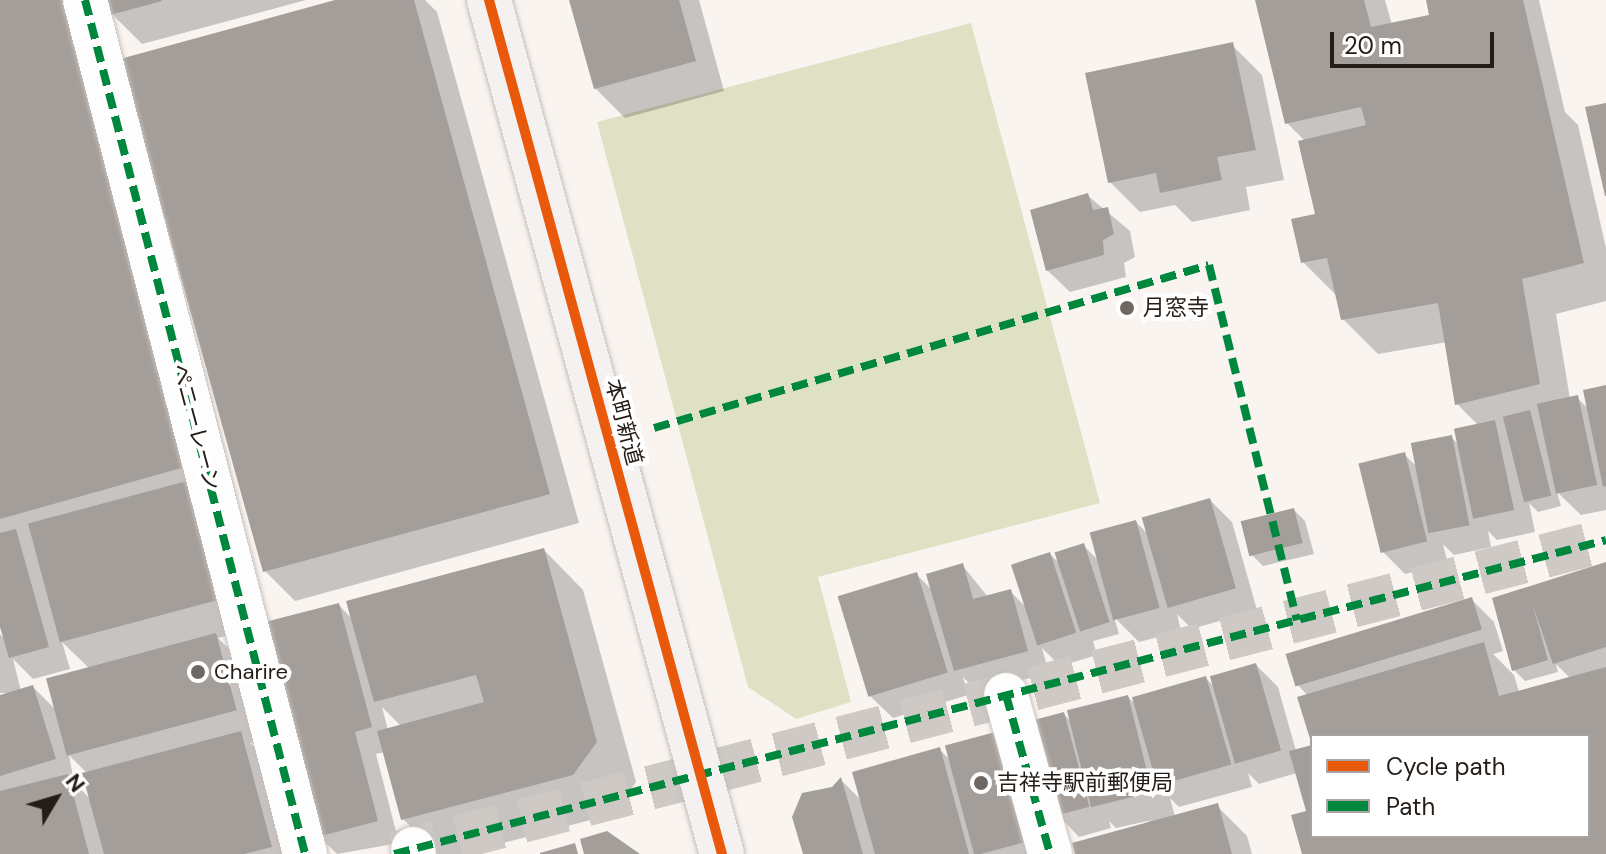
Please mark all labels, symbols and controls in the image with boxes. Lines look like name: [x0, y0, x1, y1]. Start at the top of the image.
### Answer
scale bar: [1334, 16, 1498, 66]
text: 20 m: [1344, 30, 1402, 61]
place label: 月窓寺: [1143, 295, 1209, 321]
marker: 月窓寺: [1118, 299, 1136, 317]
street label: ペニーレーン: [166, 360, 226, 494]
street label: 本町新道: [600, 376, 648, 468]
place label: Charire: [214, 659, 288, 685]
marker: Charire: [189, 663, 207, 681]
legend: [1310, 734, 1590, 838]
text: Cycle path: [1386, 751, 1505, 782]
north arrow: [16, 758, 96, 838]
text: N: [59, 768, 92, 798]
place label: 吉祥寺駅前郵便局: [997, 770, 1173, 796]
marker: 吉祥寺駅前郵便局: [972, 774, 990, 792]
text: Path: [1386, 791, 1435, 822]

